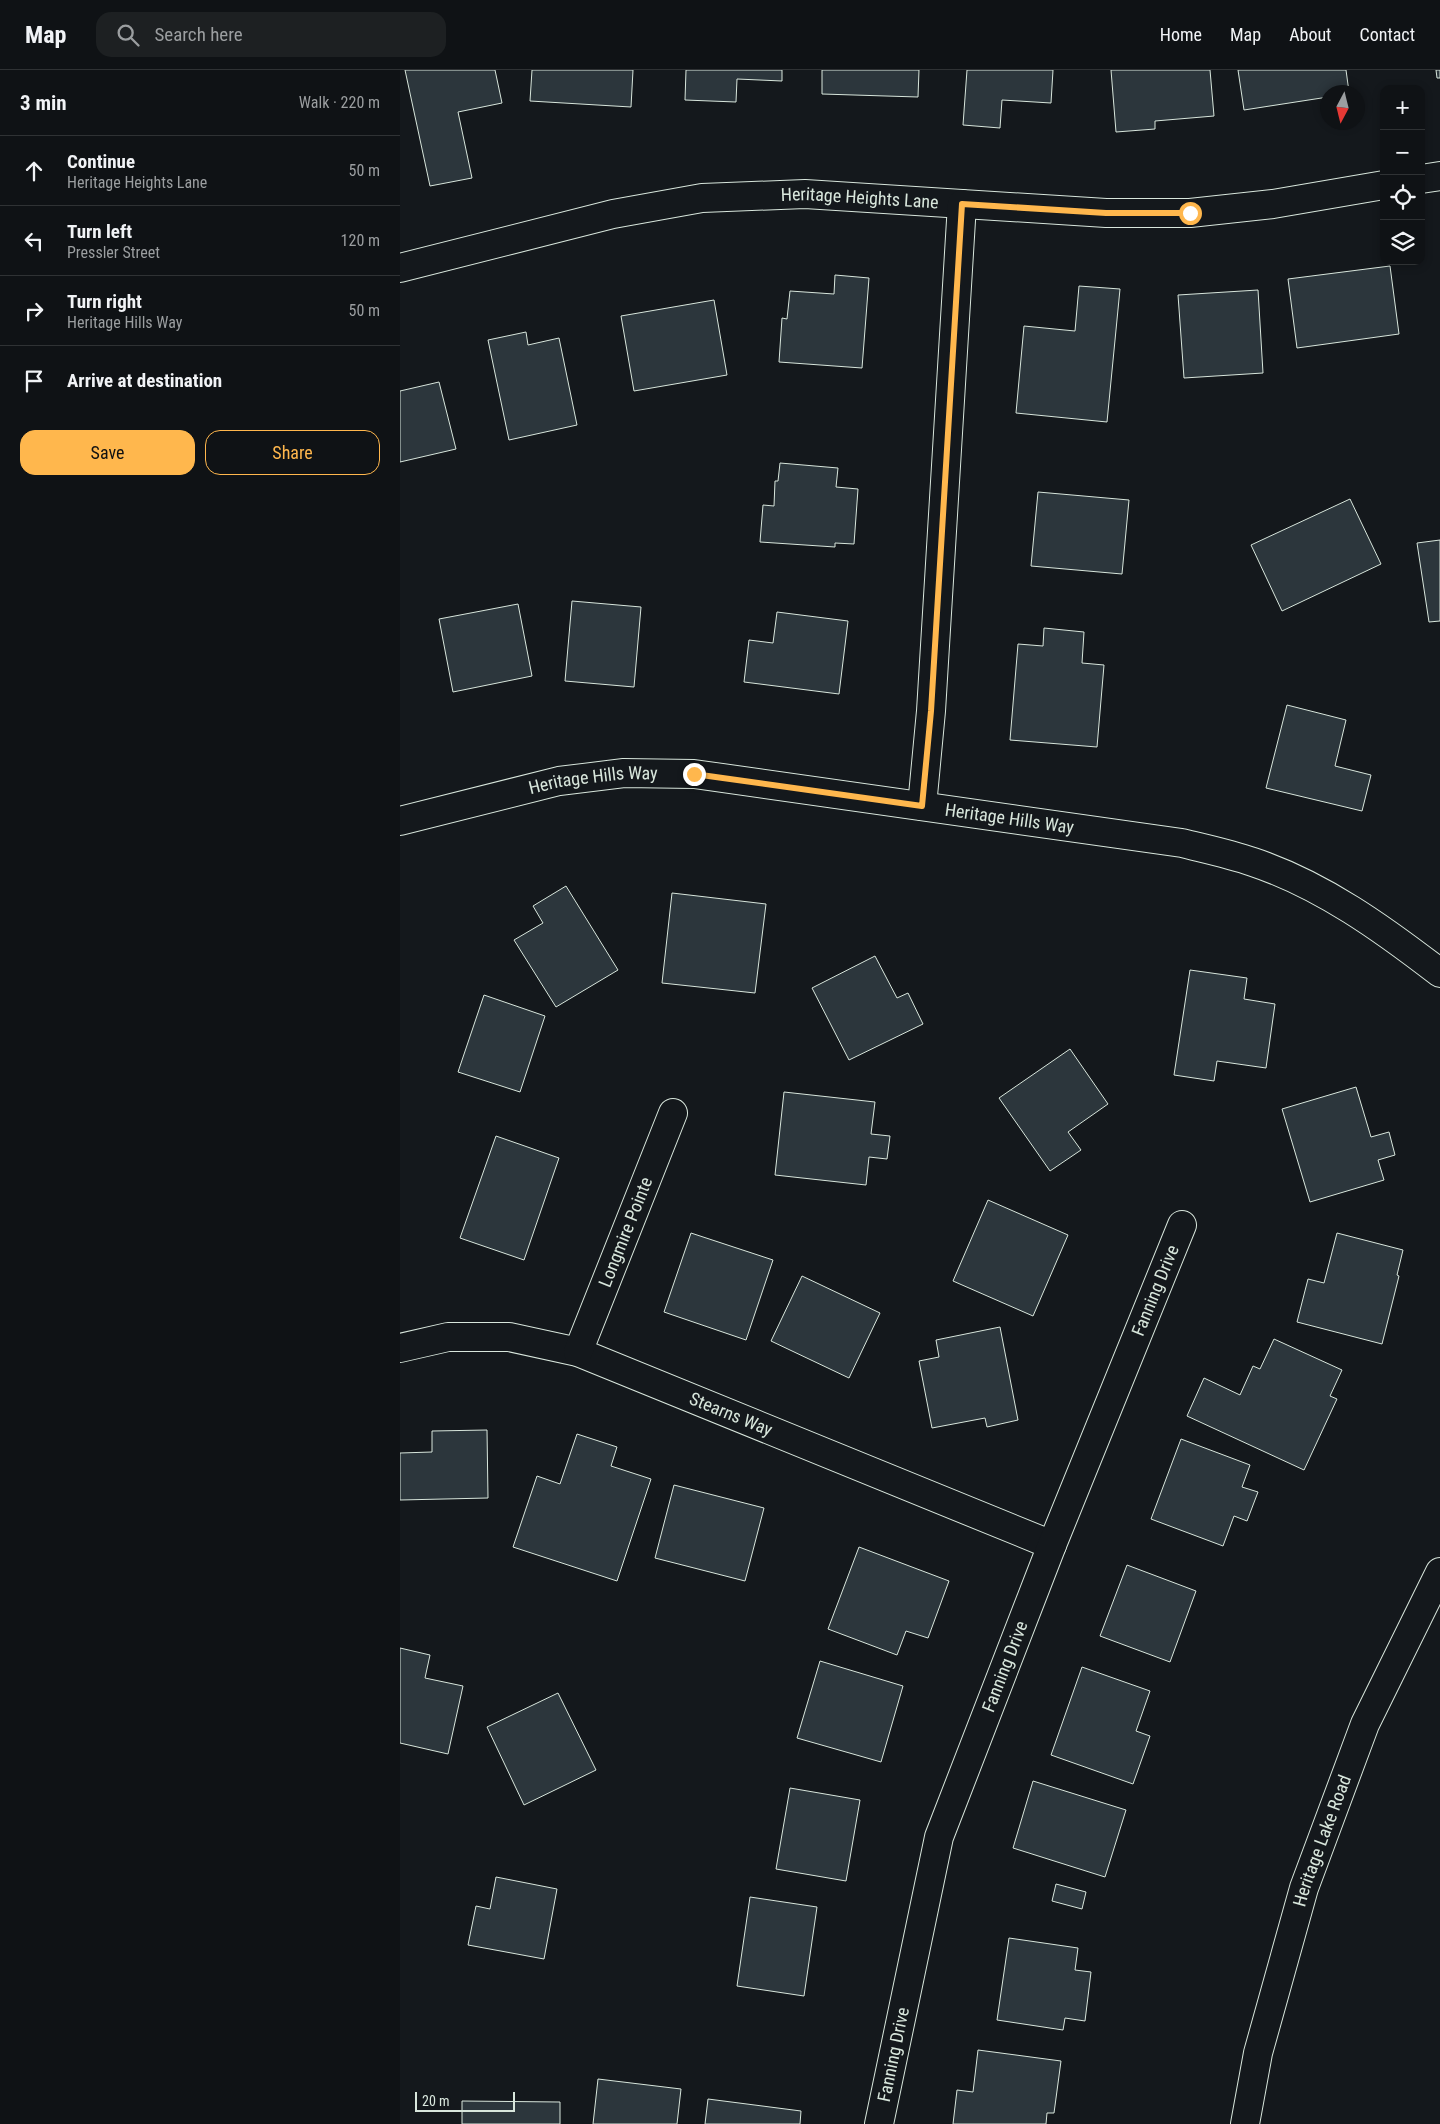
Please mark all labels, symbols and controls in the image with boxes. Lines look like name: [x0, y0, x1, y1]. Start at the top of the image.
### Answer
search box: [96, 12, 446, 57]
text: Map: [25, 21, 66, 49]
icon: search: [114, 21, 142, 49]
text: Search here: [154, 23, 243, 46]
text: Home: [1160, 24, 1202, 45]
text: Map: [1230, 24, 1261, 45]
text: About: [1289, 24, 1331, 45]
text: Contact: [1359, 24, 1415, 45]
north arrow: [1320, 85, 1365, 130]
map controls: [1380, 85, 1425, 265]
button: +: [1380, 85, 1425, 130]
text: 3 min: [20, 91, 67, 115]
text: Walk · 220 m: [299, 93, 380, 112]
button: −: [1380, 130, 1425, 175]
text: Continue: [67, 150, 135, 173]
icon: ahead: [20, 157, 48, 185]
text: 50 m: [348, 161, 380, 180]
text: Heritage Heights Lane: [67, 173, 207, 192]
button: locate: [1380, 175, 1425, 220]
street label: Heritage Heights Lane: [780, 183, 939, 212]
route start: [1179, 202, 1202, 225]
text: Turn left: [67, 220, 132, 243]
button: layers: [1380, 220, 1425, 265]
icon: left: [20, 227, 48, 255]
text: 120 m: [341, 231, 380, 250]
text: Pressler Street: [67, 243, 160, 262]
text: Turn right: [67, 290, 142, 313]
icon: right: [20, 297, 48, 325]
text: 50 m: [348, 301, 380, 320]
text: Heritage Hills Way: [67, 313, 182, 332]
icon: arrive: [20, 367, 48, 395]
text: Arrive at destination: [67, 369, 222, 392]
button: Save: [20, 430, 195, 475]
button: Share: [205, 430, 380, 475]
street label: Heritage Hills Way: [526, 762, 658, 798]
route end: [683, 763, 706, 786]
street label: Heritage Hills Way: [944, 799, 1076, 838]
street label: Longmire Pointe: [594, 1174, 656, 1290]
street label: Fanning Drive: [1127, 1242, 1183, 1339]
street label: Stearns Way: [687, 1388, 776, 1440]
street label: Fanning Drive: [977, 1618, 1032, 1715]
street label: Heritage Lake Road: [1288, 1772, 1355, 1909]
street label: Fanning Drive: [873, 2005, 913, 2104]
scale bar: [415, 2089, 515, 2112]
text: 20 m: [422, 2093, 450, 2109]

